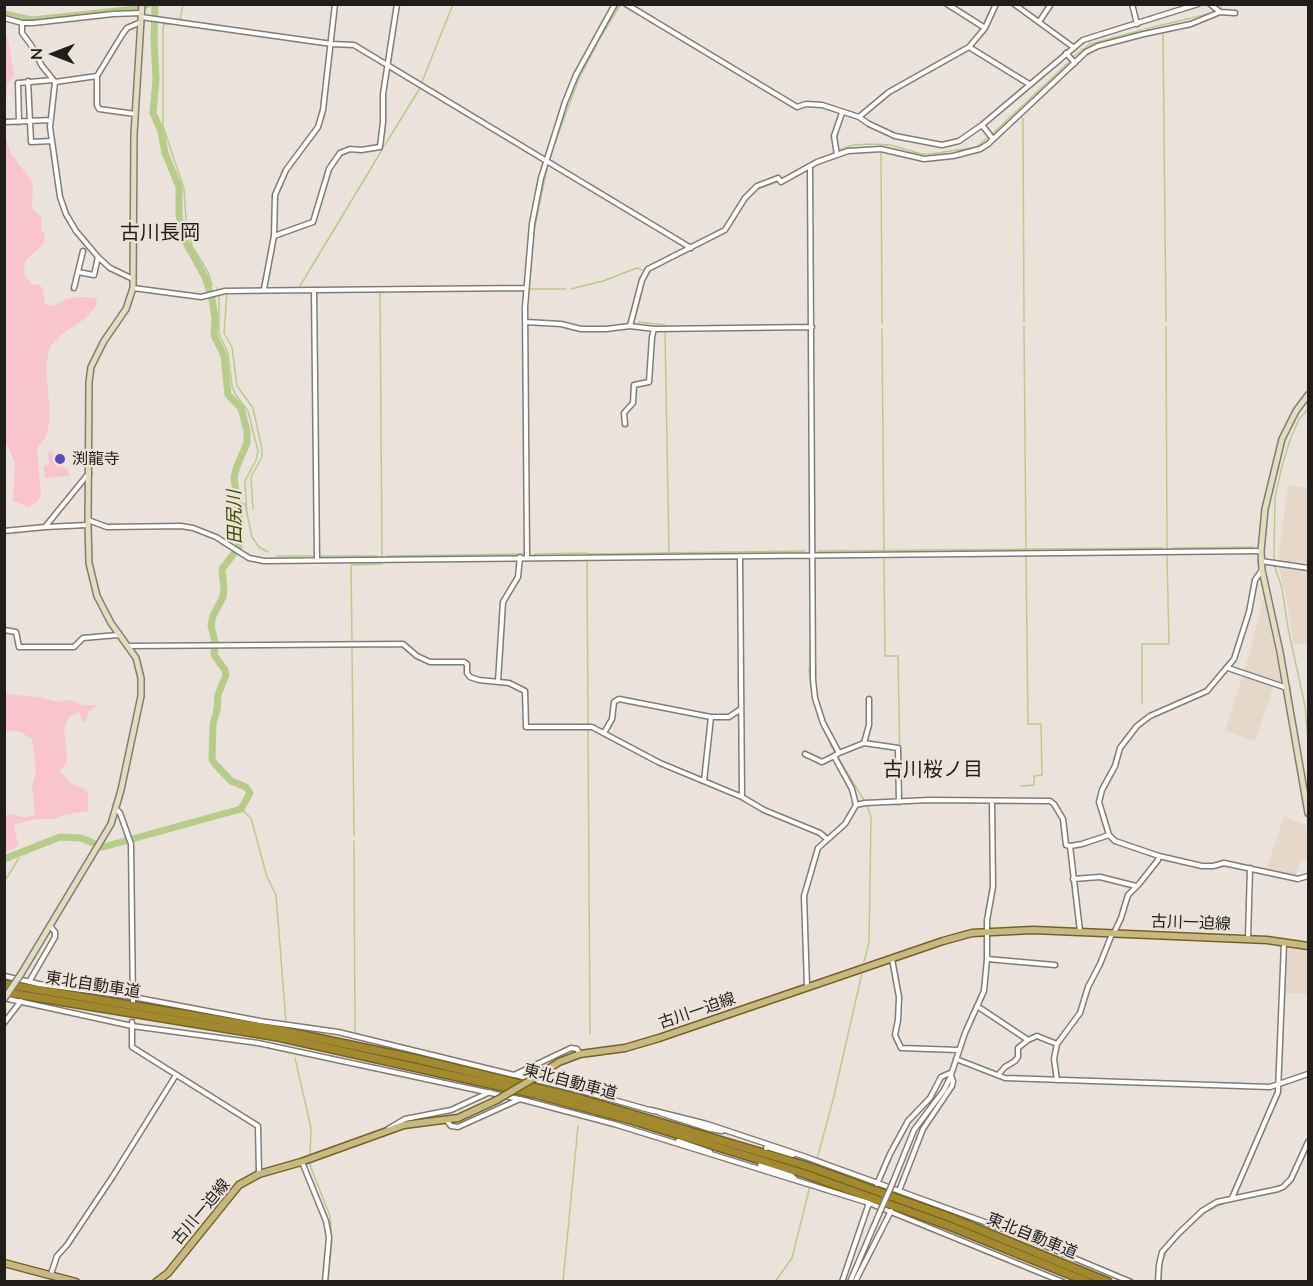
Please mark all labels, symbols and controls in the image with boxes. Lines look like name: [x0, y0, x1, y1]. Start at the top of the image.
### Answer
north arrow: [24, 24, 84, 84]
text: N: [26, 48, 46, 60]
district label: 古川長岡: [120, 221, 200, 245]
place label: 渕龍寺: [72, 449, 120, 469]
marker: 渕龍寺: [53, 452, 67, 466]
water label: 田尻川: [224, 490, 246, 544]
district label: 古川桜ノ目: [883, 758, 983, 782]
street label: 古川一迫線: [1151, 912, 1231, 934]
street label: 東北自動車道: [44, 968, 142, 1002]
street label: 古川一迫線: [656, 989, 738, 1033]
street label: 東北自動車道: [521, 1060, 619, 1104]
street label: 古川一迫線: [168, 1175, 234, 1249]
street label: 東北自動車道: [984, 1209, 1080, 1263]

